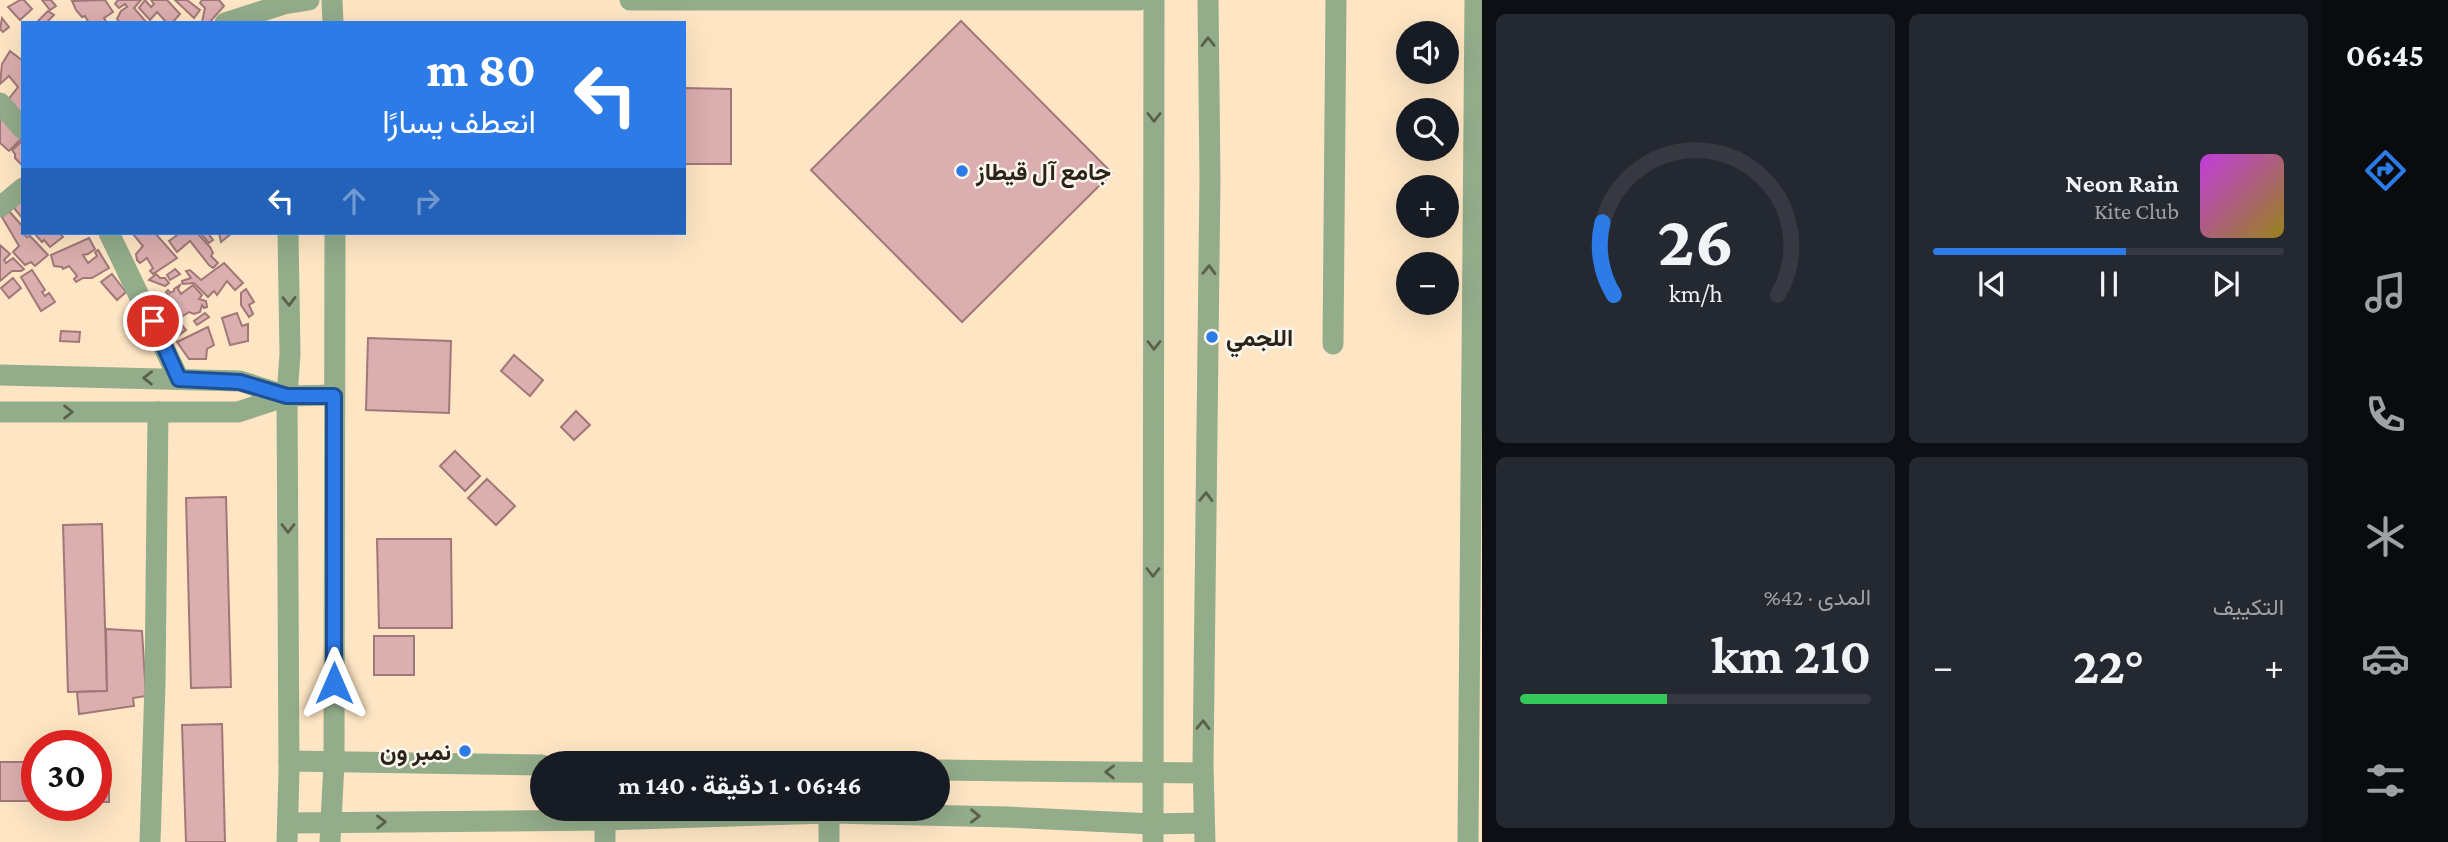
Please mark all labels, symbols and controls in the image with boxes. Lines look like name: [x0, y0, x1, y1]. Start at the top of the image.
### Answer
map controls: [1396, 21, 1459, 315]
button: sound: [1396, 21, 1459, 84]
one-way arrow: [1200, 37, 1216, 47]
text: 06:45: [2346, 37, 2424, 73]
text: 80 m: [427, 42, 536, 97]
icon: left: [560, 49, 651, 140]
button: search: [1396, 98, 1459, 161]
text: انعطف يسارًا: [382, 104, 536, 140]
one-way arrow: [1146, 112, 1162, 123]
icon: directions: [2361, 146, 2410, 195]
place label: جامع آل قيطاز: [975, 158, 1111, 189]
marker: جامع آل قيطاز: [954, 163, 970, 179]
text: Neon Rain: [2065, 169, 2179, 198]
button: +: [1396, 175, 1459, 238]
icon: left: [262, 182, 300, 220]
icon: ahead: [335, 182, 373, 220]
icon: right: [408, 182, 446, 220]
text: Kite Club: [2094, 198, 2179, 224]
text: 26: [1657, 200, 1734, 281]
button: −: [1396, 252, 1459, 315]
one-way arrow: [1201, 264, 1217, 275]
icon: previous: [1973, 265, 2011, 303]
icon: pause: [2090, 265, 2128, 303]
icon: next: [2207, 265, 2245, 303]
icon: music: [2361, 268, 2410, 317]
text: km/h: [1669, 280, 1722, 307]
pin: [123, 291, 183, 351]
one-way arrow: [282, 296, 297, 307]
icon: arrive: [134, 302, 172, 340]
place label: اللجمي: [1226, 324, 1293, 358]
marker: اللجمي: [1204, 329, 1220, 345]
one-way arrow: [1146, 340, 1162, 350]
one-way arrow: [142, 370, 153, 386]
icon: phone: [2361, 390, 2410, 439]
one-way arrow: [63, 404, 74, 420]
one-way arrow: [1198, 492, 1214, 502]
icon: climate: [2361, 512, 2410, 561]
one-way arrow: [280, 524, 296, 534]
one-way arrow: [1145, 567, 1161, 578]
text: المدى · 42%: [1764, 584, 1871, 610]
text: التكييف: [2213, 594, 2284, 620]
text: 210 km: [1711, 626, 1871, 684]
icon: car: [2361, 634, 2410, 683]
text: 22°: [2073, 636, 2144, 694]
text: −: [1933, 645, 1953, 687]
text: +: [2264, 645, 2284, 687]
position arrow: [297, 646, 371, 720]
one-way arrow: [1195, 719, 1211, 730]
speed limit sign: 30: [21, 730, 112, 821]
place label: نمبر ون: [380, 738, 451, 767]
marker: نمبر ون: [457, 743, 473, 759]
icon: filters: [2361, 756, 2410, 805]
one-way arrow: [1104, 764, 1115, 780]
text: 06:46 · 1 دقيقة · 140 m: [618, 771, 862, 800]
one-way arrow: [971, 808, 981, 824]
one-way arrow: [376, 814, 386, 830]

